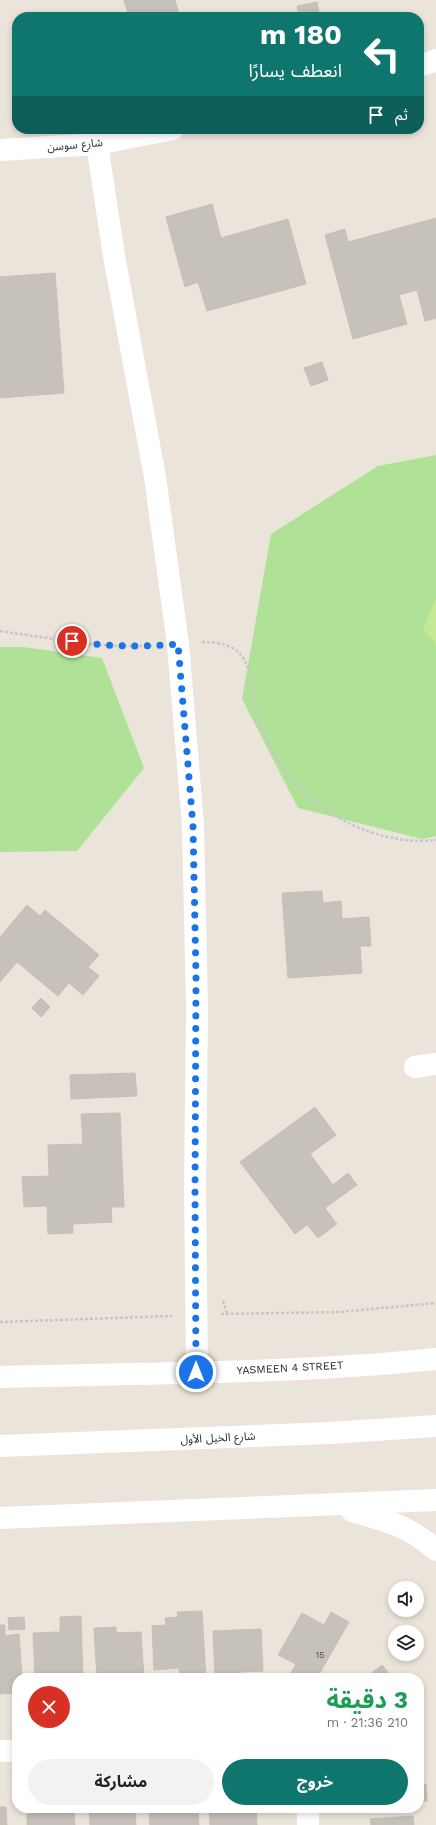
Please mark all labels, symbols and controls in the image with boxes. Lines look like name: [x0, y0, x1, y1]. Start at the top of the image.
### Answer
text: 180 m: [260, 18, 342, 51]
icon: left: [356, 28, 408, 80]
text: انعطف يسارًا: [248, 60, 342, 81]
icon: arrive: [365, 104, 387, 126]
text: ثم: [395, 106, 408, 124]
street label: شارع سوسن: [47, 136, 104, 155]
pin: [55, 624, 89, 658]
icon: arrive: [61, 630, 83, 652]
position arrow: [175, 1351, 217, 1393]
street label: YASMEEN 4 STREET: [236, 1359, 344, 1377]
street label: شارع الخيل الأول: [180, 1430, 256, 1447]
map controls: [388, 1581, 424, 1661]
button: sound: [388, 1581, 424, 1617]
button: layers: [388, 1625, 424, 1661]
house number: 15: [316, 1650, 324, 1660]
button: close: [28, 1686, 70, 1728]
text: 3 دقيقة: [327, 1686, 408, 1714]
text: 210 m · 21:36: [327, 1715, 408, 1730]
button: مشاركة: [28, 1759, 214, 1805]
button: خروج: [222, 1759, 408, 1805]

